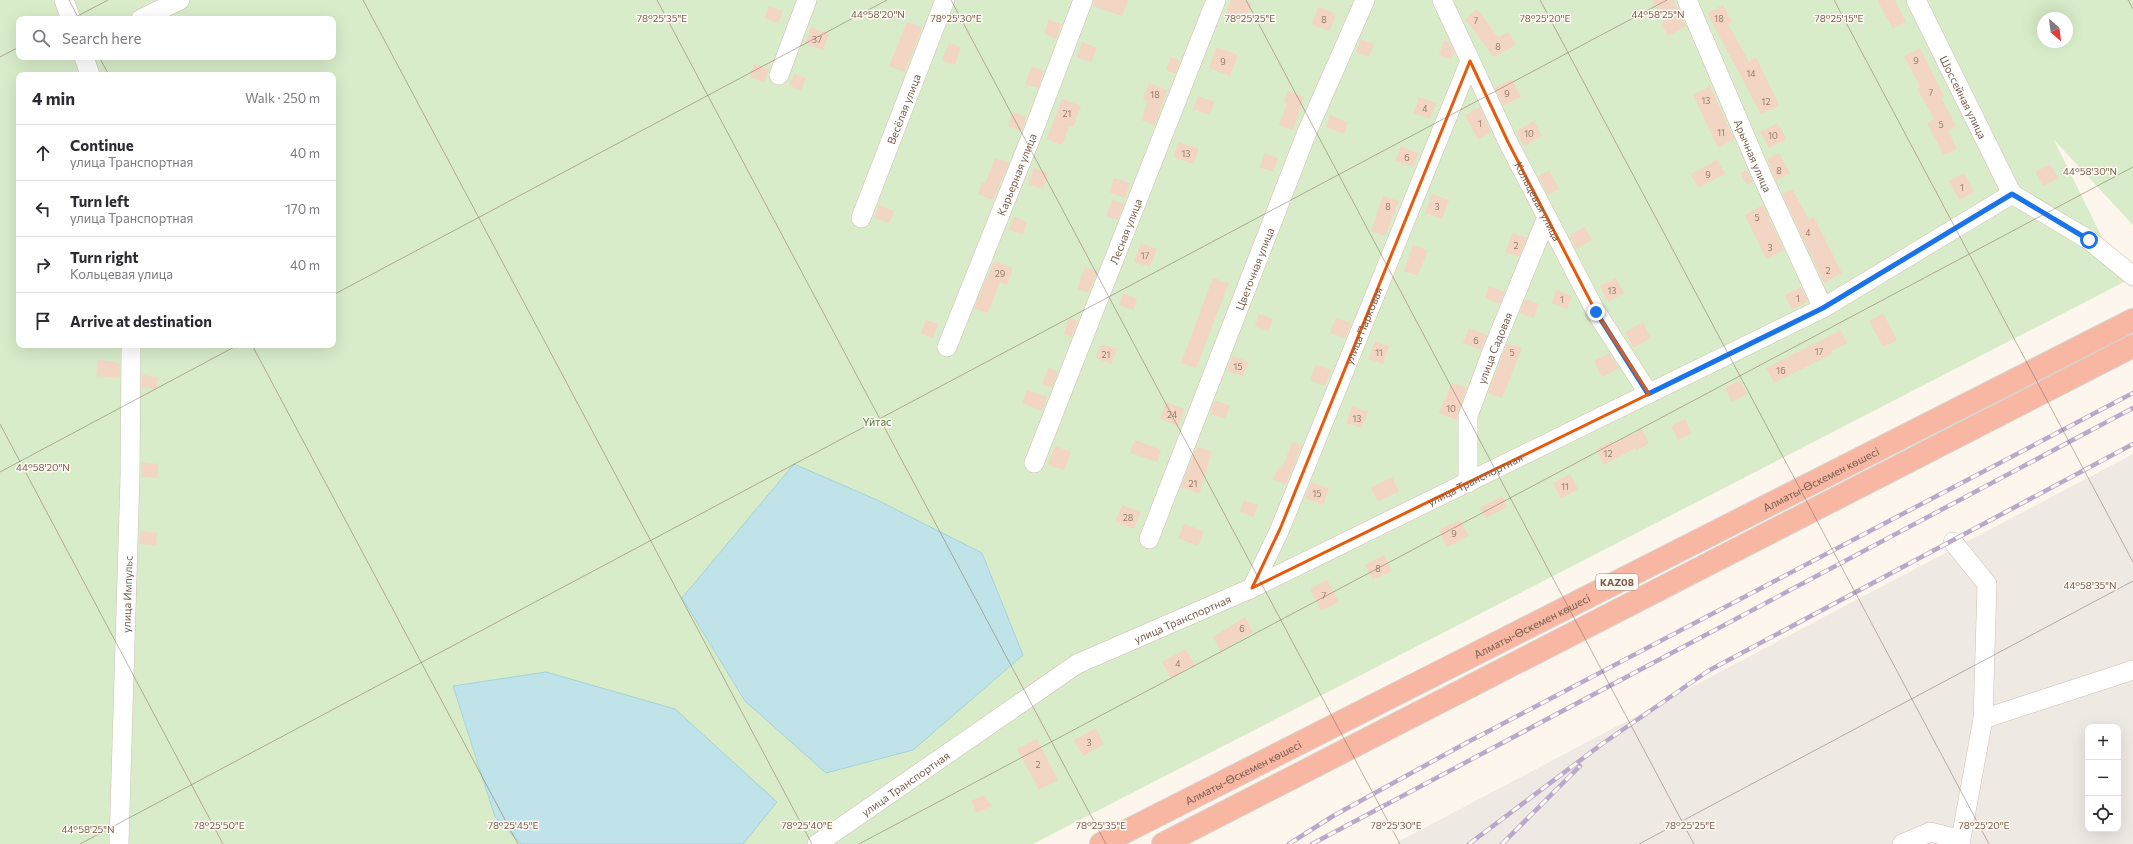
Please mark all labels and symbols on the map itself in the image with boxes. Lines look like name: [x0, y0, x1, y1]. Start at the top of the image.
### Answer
text: 44°58'20"N: [851, 8, 905, 20]
text: 44°58'25"N: [1631, 8, 1685, 20]
text: 78°25'35"E: [637, 12, 687, 24]
text: 78°25'30"E: [930, 12, 982, 24]
text: 78°25'25"E: [1225, 12, 1275, 24]
text: 78°25'20"E: [1519, 12, 1571, 24]
text: 78°25'15"E: [1815, 12, 1864, 24]
north arrow: [2037, 12, 2073, 48]
house number: 18: [1714, 13, 1724, 24]
house number: 8: [1321, 14, 1327, 25]
house number: 7: [1474, 15, 1479, 26]
house number: 37: [812, 34, 822, 45]
house number: 8: [1495, 41, 1501, 52]
street label: Шоссейная улица: [1938, 53, 1990, 141]
house number: 9: [1913, 55, 1919, 66]
house number: 9: [1220, 56, 1226, 67]
house number: 14: [1746, 68, 1756, 79]
street label: Весёлая улица: [884, 72, 922, 146]
house number: 7: [1929, 87, 1934, 98]
house number: 9: [1504, 88, 1510, 99]
house number: 18: [1150, 89, 1160, 100]
house number: 13: [1702, 95, 1710, 106]
house number: 12: [1762, 96, 1770, 107]
house number: 4: [1422, 103, 1428, 114]
house number: 21: [1063, 108, 1071, 119]
street label: Арычная улица: [1732, 117, 1775, 194]
house number: 1: [1478, 118, 1482, 129]
house number: 5: [1938, 119, 1944, 130]
house number: 11: [1717, 127, 1725, 138]
house number: 10: [1524, 128, 1534, 139]
house number: 10: [1768, 130, 1778, 141]
street label: Карьерная улица: [994, 131, 1038, 217]
house number: 13: [1182, 148, 1190, 159]
house number: 6: [1404, 152, 1410, 163]
street label: Кольцевая улица: [1513, 159, 1564, 243]
house number: 8: [1776, 165, 1782, 176]
text: 44°58'30"N: [2063, 165, 2117, 177]
house number: 9: [1705, 169, 1711, 180]
house number: 1: [1960, 182, 1964, 193]
street label: Лесная улица: [1106, 197, 1144, 266]
house number: 8: [1385, 201, 1391, 212]
house number: 3: [1434, 201, 1440, 212]
house number: 5: [1754, 212, 1760, 223]
street label: Цветочная улица: [1232, 225, 1276, 312]
house number: 4: [1805, 227, 1811, 238]
route start: [2080, 231, 2098, 249]
house number: 2: [1514, 240, 1519, 251]
house number: 3: [1767, 242, 1773, 253]
house number: 17: [1141, 250, 1150, 261]
house number: 2: [1826, 265, 1831, 276]
house number: 29: [995, 268, 1005, 279]
street label: улица Парковая: [1341, 285, 1384, 366]
house number: 13: [1608, 285, 1616, 296]
house number: 1: [1796, 293, 1800, 304]
house number: 1: [1560, 294, 1564, 305]
route end: [1587, 303, 1605, 321]
street label: улица Садовая: [1474, 310, 1514, 385]
house number: 6: [1473, 335, 1479, 346]
house number: 17: [1815, 346, 1824, 357]
house number: 11: [1375, 347, 1383, 358]
house number: 5: [1509, 347, 1515, 358]
house number: 21: [1102, 349, 1110, 360]
house number: 15: [1233, 361, 1243, 372]
house number: 16: [1776, 365, 1786, 376]
house number: 10: [1446, 403, 1456, 414]
house number: 24: [1167, 409, 1178, 420]
house number: 13: [1353, 413, 1361, 424]
park label: Үйтас: [862, 415, 892, 428]
street label: Алматы-Өскемен көшесі: [1760, 444, 1881, 514]
house number: 12: [1604, 448, 1612, 459]
street label: улица Транспортная: [1425, 450, 1524, 508]
text: 44°58'20"N: [16, 461, 70, 473]
house number: 21: [1189, 478, 1197, 489]
house number: 11: [1561, 481, 1569, 492]
house number: 15: [1312, 488, 1322, 499]
house number: 28: [1123, 512, 1133, 523]
house number: 9: [1451, 528, 1457, 539]
street label: улица Импульс: [119, 555, 134, 633]
house number: 8: [1375, 563, 1381, 574]
road number: KAZ08: [1596, 574, 1638, 590]
text: 44°58'35"N: [2063, 579, 2117, 591]
house number: 7: [1322, 590, 1327, 601]
street label: Алматы-Өскемен көшесі: [1471, 590, 1592, 660]
street label: улица Транспортная: [1132, 592, 1233, 645]
house number: 6: [1239, 623, 1245, 634]
house number: 4: [1175, 658, 1181, 669]
house number: 3: [1086, 737, 1092, 748]
street label: Алматы-Өскемен көшесі: [1182, 737, 1303, 807]
street label: улица Транспортная: [858, 748, 952, 818]
house number: 2: [1036, 759, 1041, 770]
text: 78°25'50"E: [193, 819, 245, 831]
text: 78°25'45"E: [488, 819, 538, 831]
text: 78°25'40"E: [781, 819, 833, 831]
text: 78°25'35"E: [1076, 819, 1126, 831]
text: 78°25'30"E: [1370, 819, 1422, 831]
text: 78°25'25"E: [1665, 819, 1715, 831]
text: 78°25'20"E: [1958, 819, 2010, 831]
text: 44°58'25"N: [61, 823, 115, 835]

